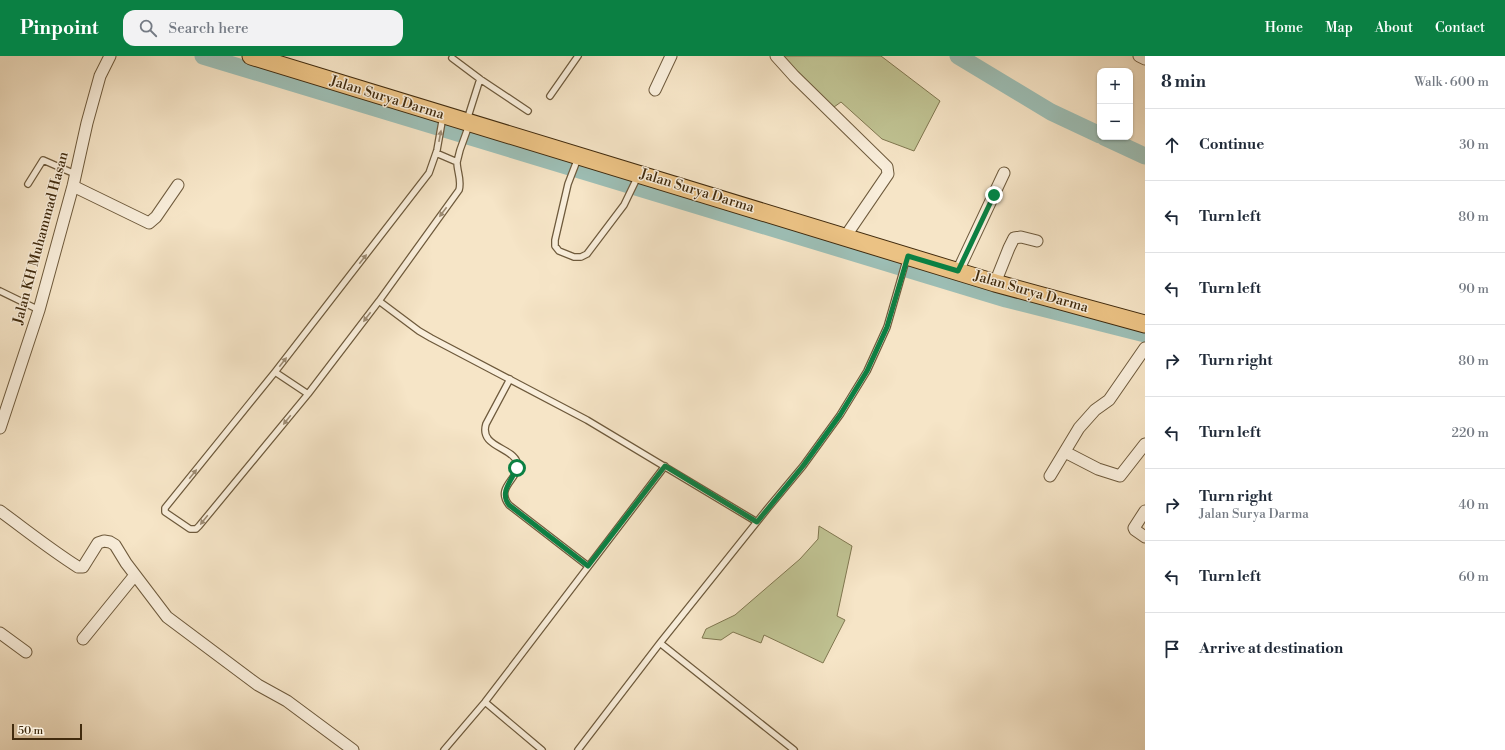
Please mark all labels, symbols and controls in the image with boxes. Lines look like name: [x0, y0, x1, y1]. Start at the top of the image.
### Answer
search box: [123, 10, 403, 46]
text: Pinpoint: [20, 16, 99, 40]
icon: search: [137, 17, 159, 39]
text: Search here: [169, 19, 249, 38]
text: Home: [1265, 19, 1303, 37]
text: Map: [1325, 19, 1353, 37]
text: About: [1375, 19, 1413, 37]
text: Contact: [1435, 19, 1485, 37]
map controls: [1097, 68, 1133, 140]
button: +: [1097, 68, 1133, 104]
text: 8 min: [1161, 71, 1206, 93]
street label: Jalan Surya Darma: [327, 72, 447, 124]
text: Walk · 600 m: [1414, 74, 1489, 90]
button: −: [1097, 104, 1133, 140]
one-way arrow: [437, 130, 443, 143]
icon: ahead: [1161, 134, 1183, 156]
text: Continue: [1199, 135, 1264, 154]
text: 30 m: [1459, 137, 1489, 153]
street label: Jalan KH Muhammad Hasan: [9, 149, 73, 327]
street label: Jalan Surya Darma: [637, 165, 757, 217]
route end: [985, 186, 1003, 204]
icon: left: [1161, 206, 1183, 228]
one-way arrow: [439, 207, 447, 217]
text: Turn left: [1199, 207, 1261, 226]
text: 80 m: [1458, 209, 1489, 225]
one-way arrow: [358, 253, 367, 264]
street label: Jalan Surya Darma: [971, 267, 1091, 317]
icon: left: [1161, 278, 1183, 300]
text: Turn left: [1199, 279, 1261, 298]
text: 90 m: [1458, 281, 1489, 297]
one-way arrow: [363, 312, 371, 323]
icon: right: [1161, 350, 1183, 372]
text: Turn right: [1199, 351, 1273, 370]
text: 80 m: [1458, 353, 1489, 369]
one-way arrow: [279, 356, 288, 367]
one-way arrow: [282, 414, 291, 425]
icon: left: [1161, 422, 1183, 444]
text: Turn left: [1199, 423, 1261, 442]
text: 220 m: [1451, 425, 1489, 441]
route start: [508, 459, 526, 477]
one-way arrow: [188, 468, 197, 479]
text: Turn right: [1199, 487, 1273, 506]
icon: right: [1161, 494, 1183, 516]
text: 40 m: [1459, 497, 1489, 513]
text: Jalan Surya Darma: [1199, 506, 1309, 522]
one-way arrow: [200, 515, 209, 525]
icon: left: [1161, 566, 1183, 588]
text: Turn left: [1199, 567, 1261, 586]
text: 60 m: [1458, 569, 1489, 585]
icon: arrive: [1161, 638, 1183, 660]
text: Arrive at destination: [1199, 639, 1343, 658]
scale bar: [12, 722, 82, 741]
text: 50 m: [18, 724, 43, 738]

